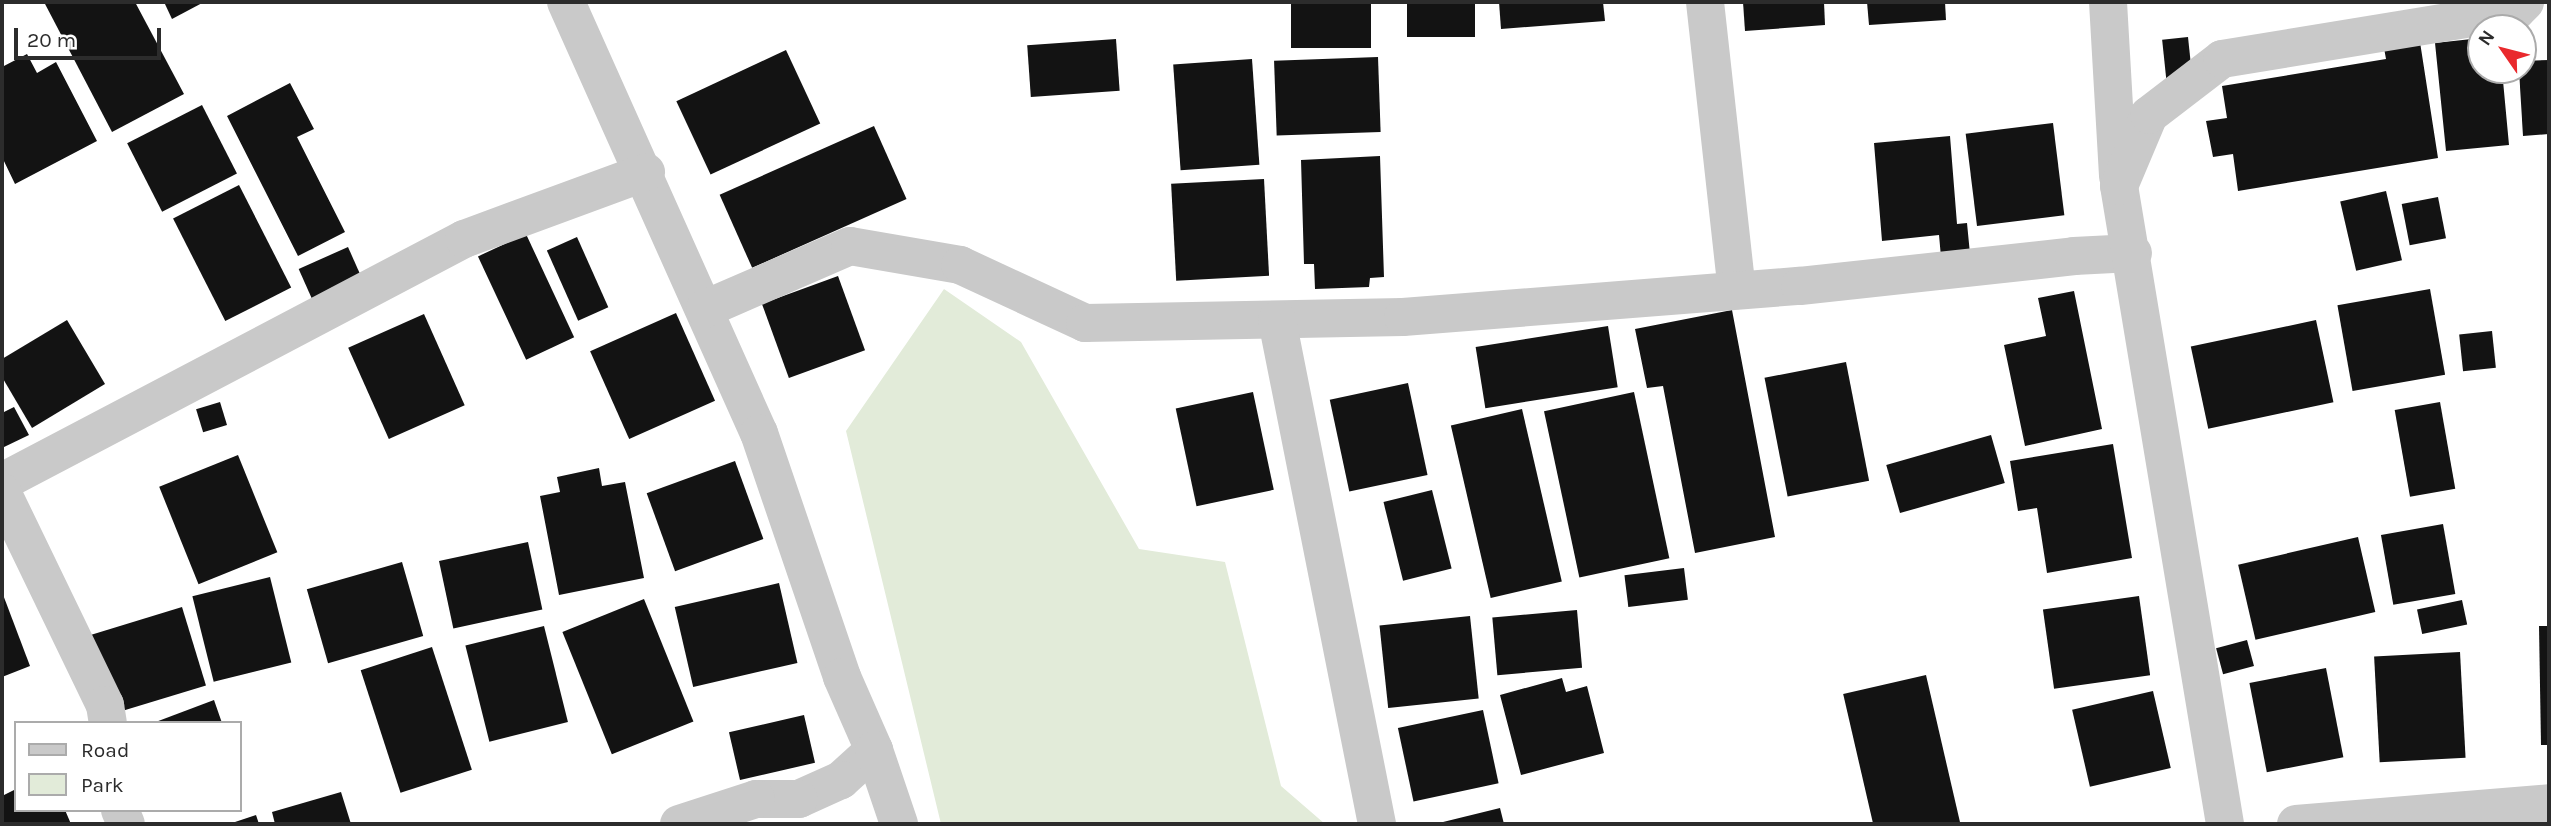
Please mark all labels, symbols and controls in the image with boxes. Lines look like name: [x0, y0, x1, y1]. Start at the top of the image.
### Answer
scale bar: [18, 14, 164, 58]
north arrow: [2467, 14, 2537, 84]
text: N: [2474, 26, 2499, 50]
text: 20 m: [27, 28, 76, 52]
legend: [14, 721, 242, 812]
text: Road: [81, 738, 129, 762]
text: Park: [81, 773, 124, 797]

